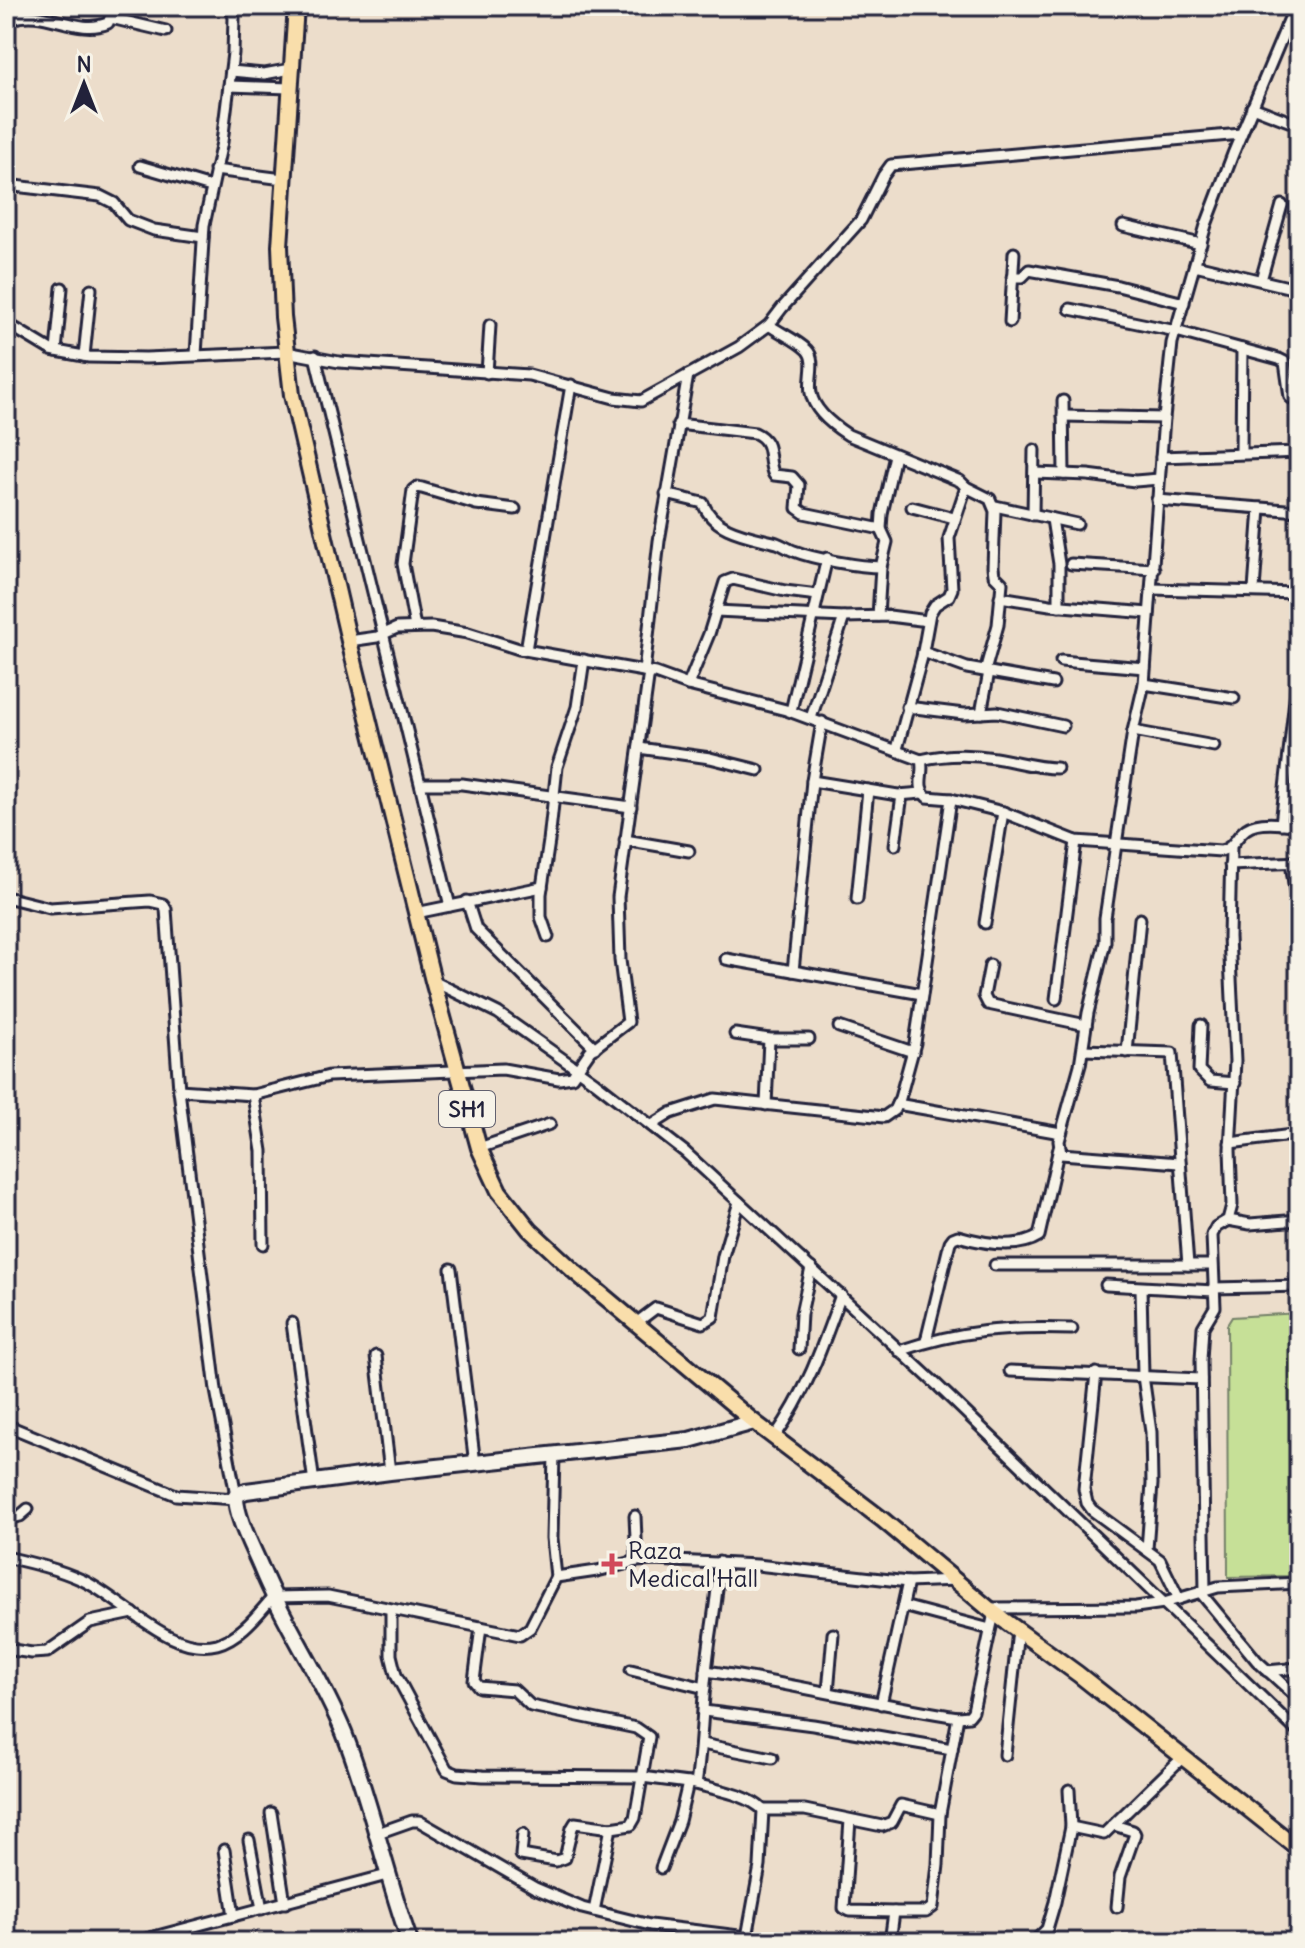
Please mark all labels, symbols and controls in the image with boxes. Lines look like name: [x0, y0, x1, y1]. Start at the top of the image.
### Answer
north arrow: [44, 44, 124, 124]
text: N: [76, 50, 92, 78]
road number: SH1: [439, 1091, 495, 1127]
place label: Raza Medical Hall: [628, 1535, 758, 1593]
marker: Raza Medical Hall: [603, 1555, 621, 1573]

